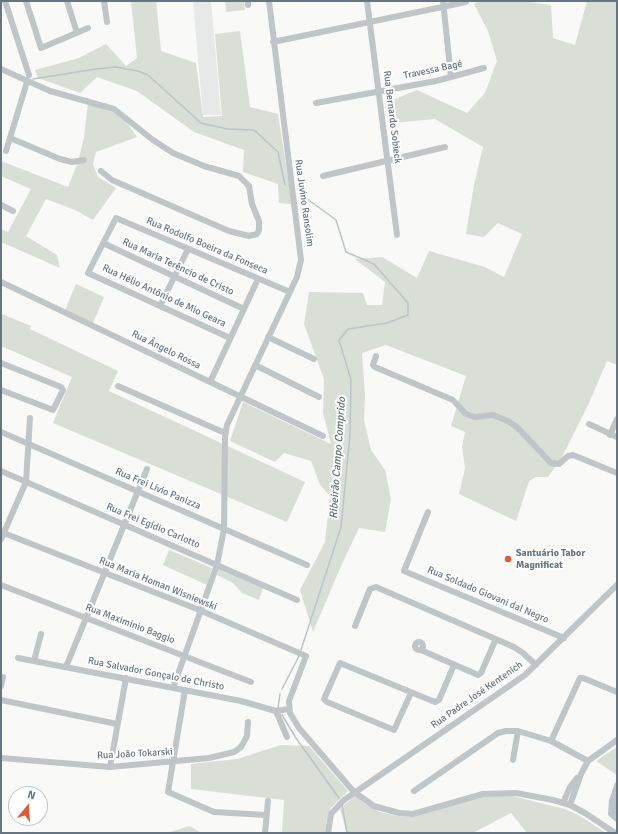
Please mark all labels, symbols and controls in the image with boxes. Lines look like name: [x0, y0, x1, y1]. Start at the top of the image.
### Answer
street label: Travessa Bagé: [403, 58, 463, 82]
street label: Rua Bernardo Sobieck: [380, 70, 404, 164]
street label: Rua Juvino Ransolim: [292, 159, 316, 247]
street label: Rua Rodolfo Boeira da Fonseca: [144, 215, 270, 277]
street label: Rua Maria Terêncio de Cristo: [120, 236, 236, 298]
street label: Rua Hélio Antônio de Mio Geara: [100, 262, 228, 330]
street label: Rua Ângelo Rossa: [129, 328, 203, 372]
water label: Ribeirão Campo Comprido: [327, 397, 349, 519]
street label: Rua Frei Lívio Panizza: [113, 466, 203, 512]
street label: Rua Frei Egídio Carlotto: [104, 501, 202, 551]
place label: Santuário Tabor Magnificat: [516, 547, 585, 570]
marker: Santuário Tabor Magnificat: [503, 554, 513, 564]
street label: Rua Maria Homan Wisniewski: [97, 555, 219, 613]
street label: Rua Soldado Giovani dal Negro: [426, 564, 550, 626]
street label: Rua Maximínio Baggio: [84, 601, 176, 647]
street label: Rua Salvador Gonçalo de Christo: [87, 655, 225, 693]
street label: Rua Padre José Kentenich: [429, 659, 525, 731]
street label: Rua João Tokarski: [97, 746, 173, 762]
north arrow: [8, 786, 48, 826]
text: N: [26, 788, 37, 802]

